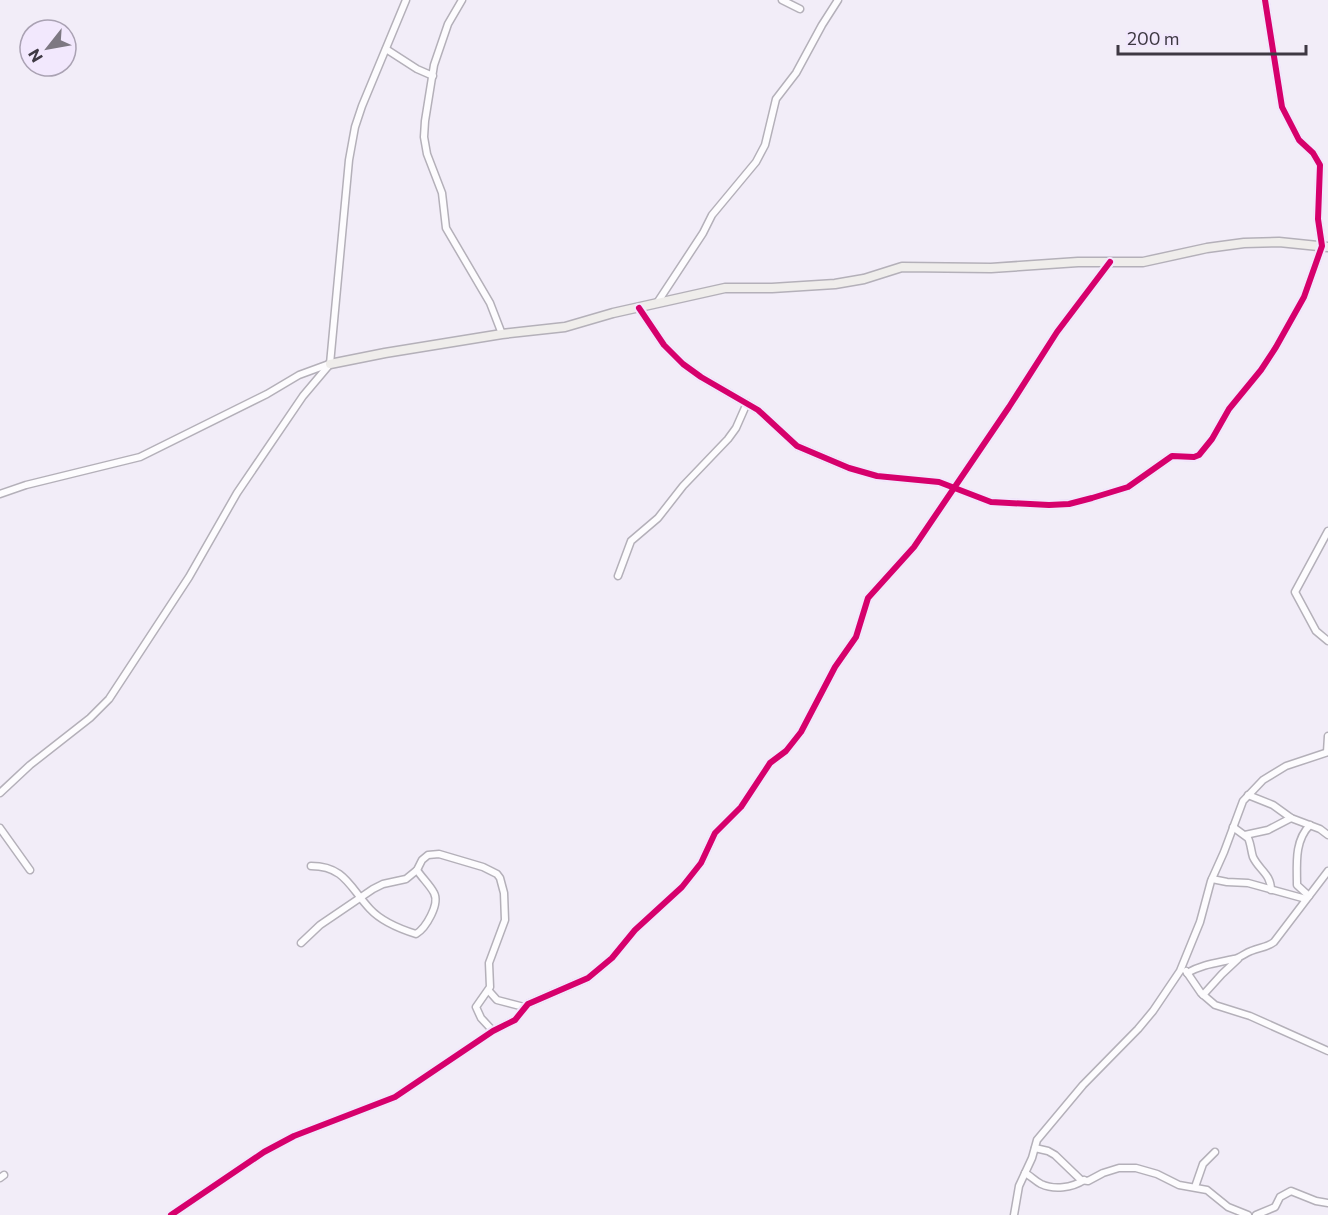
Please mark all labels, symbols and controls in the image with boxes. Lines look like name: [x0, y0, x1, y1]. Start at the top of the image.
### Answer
north arrow: [18, 18, 78, 78]
scale bar: [1118, 18, 1306, 56]
text: 200 m: [1127, 27, 1180, 49]
text: N: [23, 46, 46, 66]

